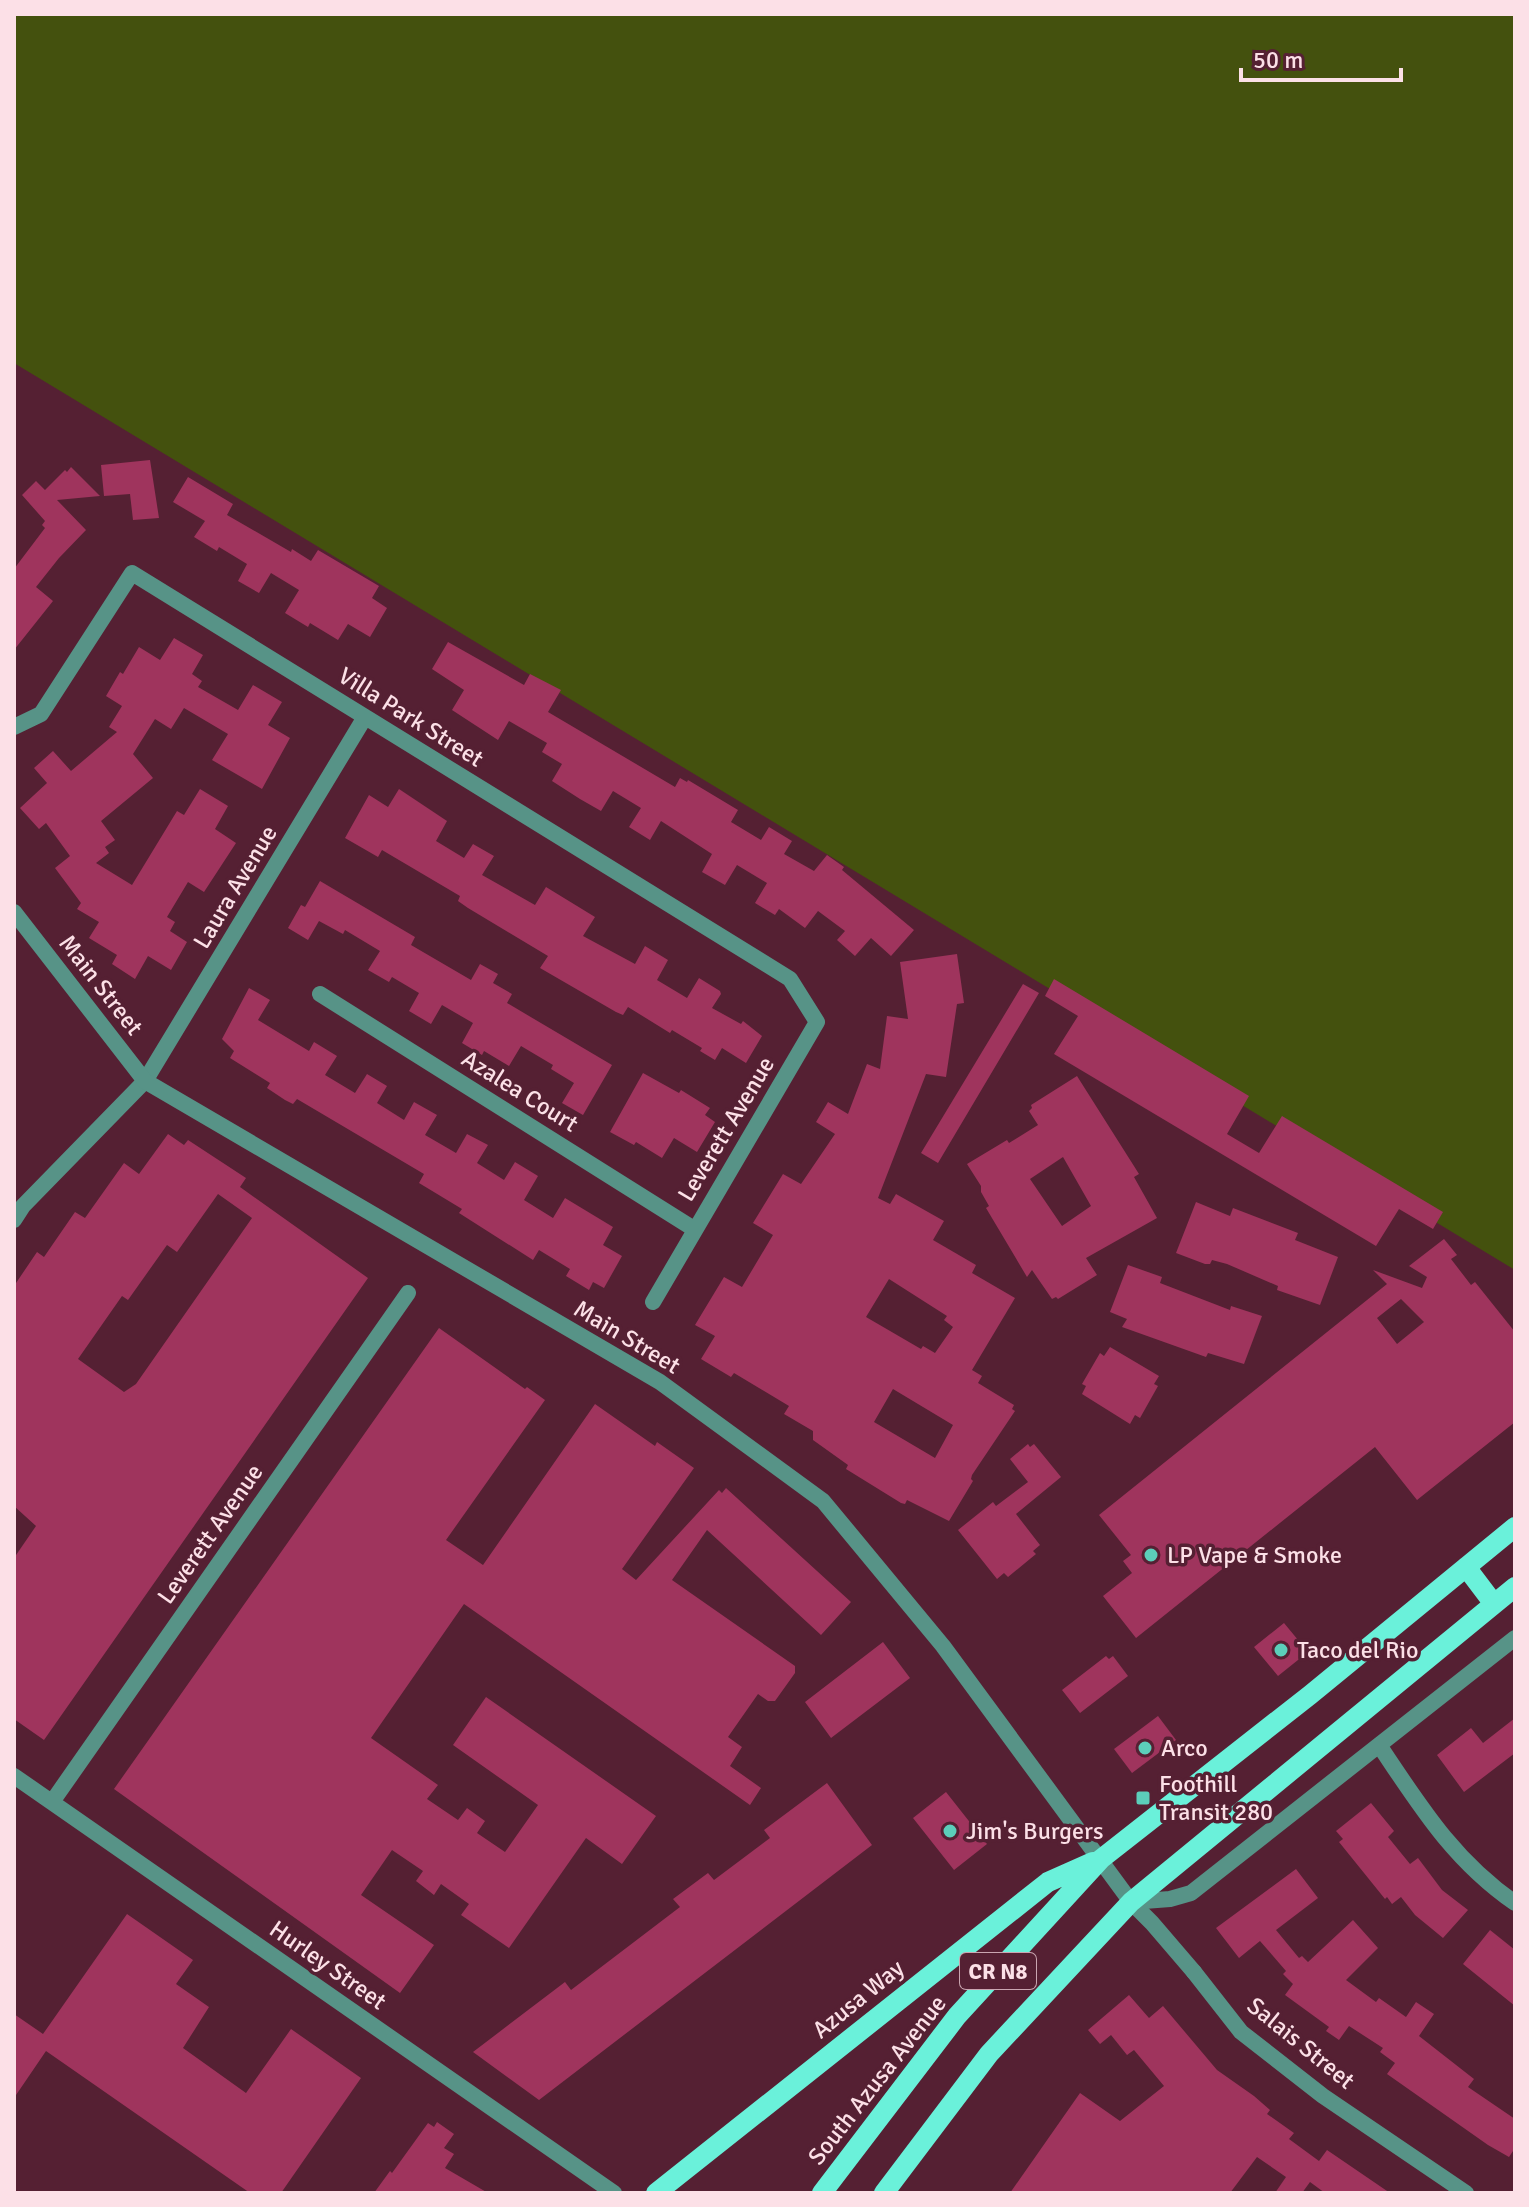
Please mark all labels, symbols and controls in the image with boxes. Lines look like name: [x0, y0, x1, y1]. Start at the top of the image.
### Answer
scale bar: [1241, 32, 1401, 82]
text: 50 m: [1253, 45, 1303, 75]
street label: Villa Park Street: [333, 660, 489, 774]
street label: Laura Avenue: [186, 820, 284, 954]
street label: Main Street: [53, 929, 149, 1041]
street label: Azalea Court: [456, 1043, 584, 1139]
street label: Leverett Avenue: [671, 1051, 781, 1207]
street label: Main Street: [568, 1293, 686, 1381]
street label: Leverett Avenue: [151, 1458, 269, 1610]
place label: LP Vape & Smoke: [1167, 1540, 1342, 1570]
marker: LP Vape & Smoke: [1142, 1546, 1160, 1564]
place label: Taco del Rio: [1297, 1635, 1419, 1665]
marker: Taco del Rio: [1272, 1641, 1290, 1659]
place label: Arco: [1161, 1733, 1208, 1763]
marker: Arco: [1136, 1739, 1154, 1757]
place label: Foothill Transit 280: [1159, 1769, 1273, 1827]
marker: Foothill Transit 280: [1134, 1789, 1152, 1807]
place label: Jim's Burgers: [966, 1816, 1103, 1846]
marker: Jim's Burgers: [941, 1822, 959, 1840]
street label: Hurley Street: [264, 1914, 392, 2016]
street label: Azusa Way: [806, 1953, 910, 2045]
road number: CR N8: [960, 1953, 1036, 1989]
street label: South Azusa Avenue: [801, 1989, 953, 2171]
street label: Salais Street: [1241, 1991, 1361, 2095]

